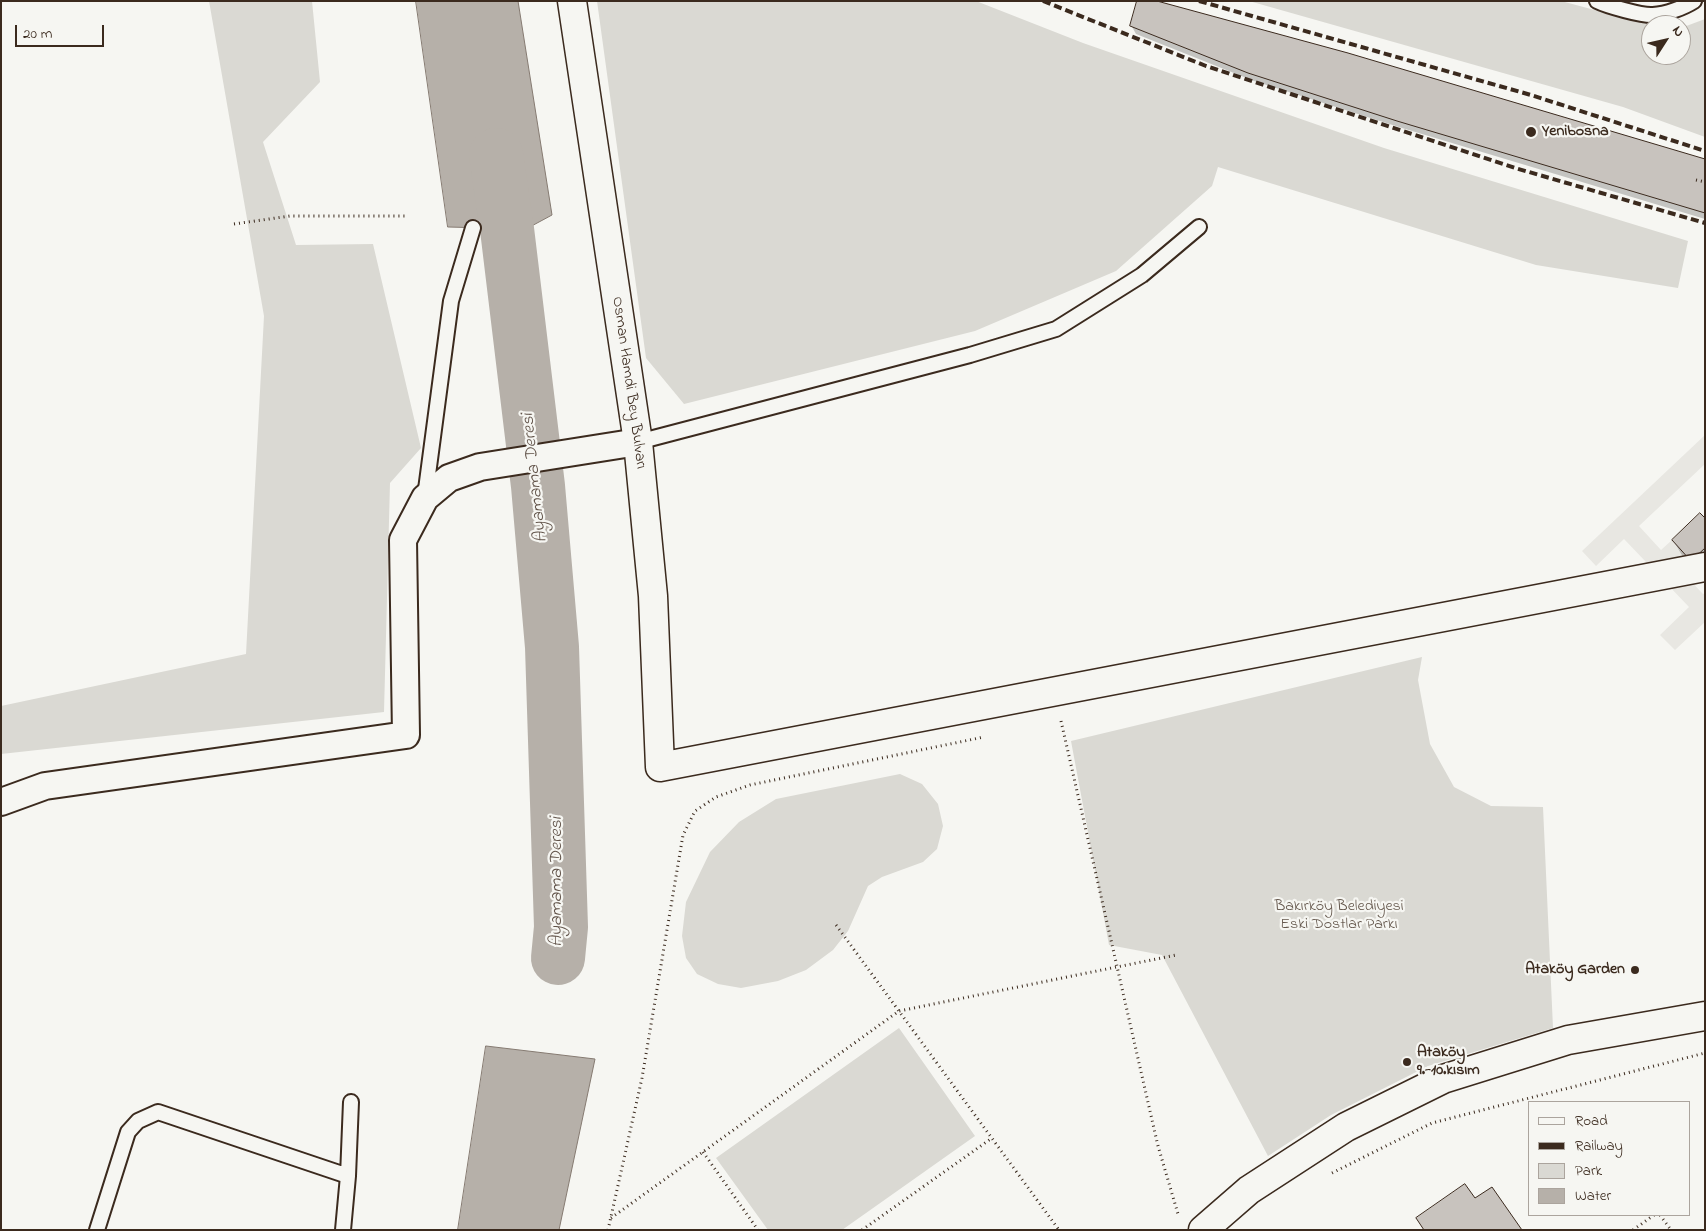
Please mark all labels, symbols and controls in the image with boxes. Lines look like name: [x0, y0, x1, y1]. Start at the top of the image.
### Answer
scale bar: [18, 15, 106, 47]
north arrow: [1641, 15, 1691, 65]
text: N: [1667, 22, 1689, 42]
text: 20 m: [23, 23, 52, 45]
place label: Yenibosna: [1542, 122, 1609, 142]
marker: Yenibosna: [1524, 125, 1538, 139]
street label: Osman Hamdi Bey Bulvarı: [606, 296, 650, 470]
water label: Ayamama Deresi: [518, 412, 554, 544]
water label: Ayamama Deresi: [547, 817, 569, 947]
park label: Bakırköy Belediyesi Eski Dostlar Parkı: [1274, 897, 1404, 935]
place label: Ataköy Garden: [1525, 960, 1625, 980]
marker: Ataköy Garden: [1629, 964, 1641, 976]
place label: Ataköy 9.-10.kısım: [1417, 1043, 1480, 1081]
marker: Ataköy 9.-10.kısım: [1401, 1056, 1413, 1068]
legend: [1528, 1101, 1691, 1216]
text: Road: [1575, 1110, 1608, 1132]
text: Railway: [1575, 1135, 1623, 1157]
text: Park: [1575, 1160, 1602, 1182]
text: Water: [1575, 1185, 1611, 1207]

